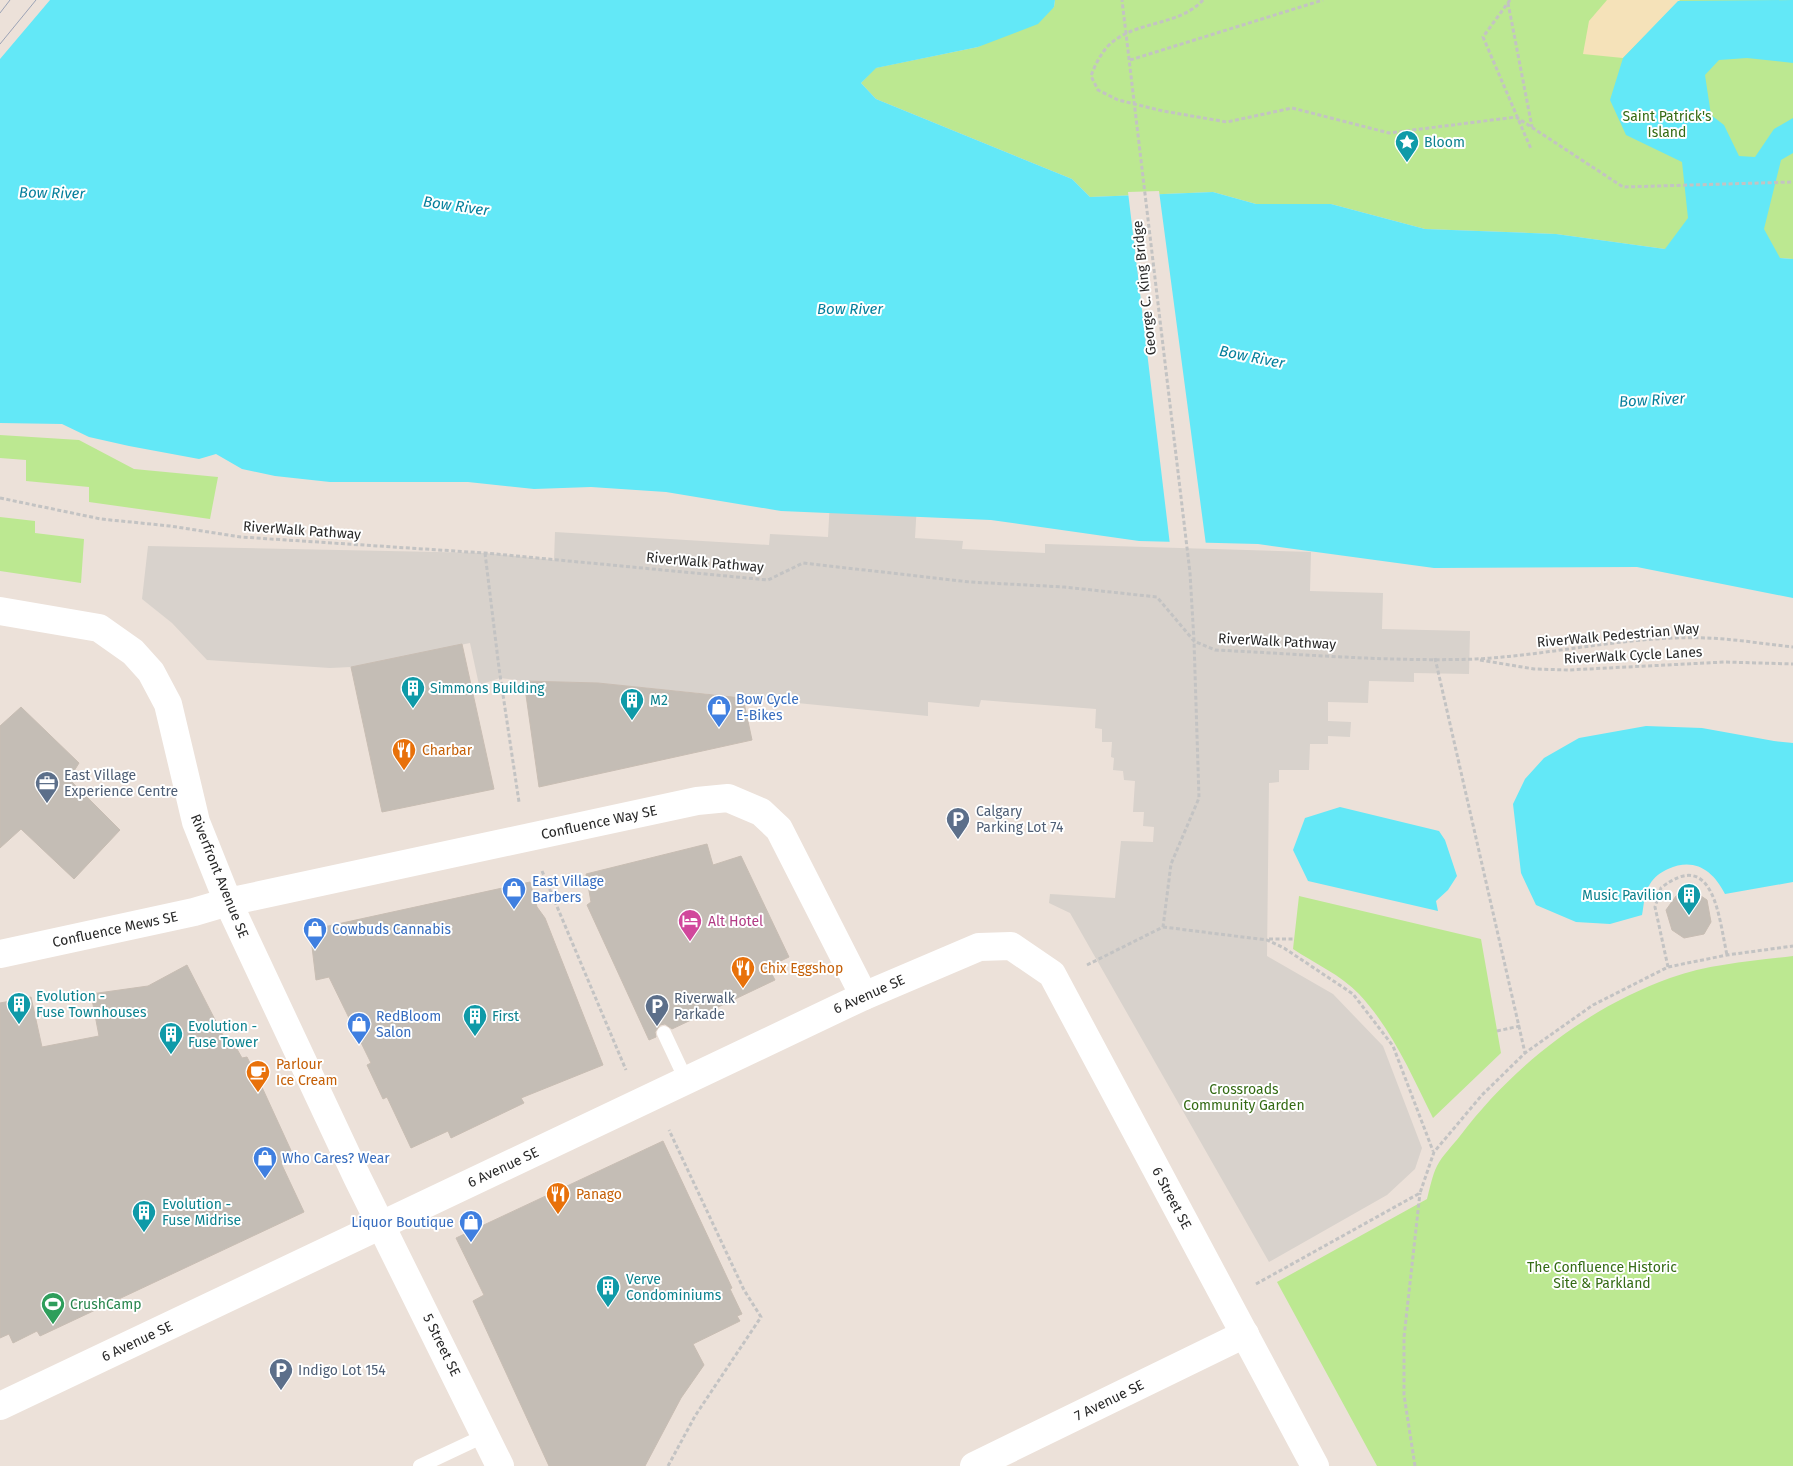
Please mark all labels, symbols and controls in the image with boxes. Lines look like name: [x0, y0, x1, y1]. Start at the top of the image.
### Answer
park label: Saint Patrick's Island: [1623, 108, 1712, 141]
place icon: Bloom: [1394, 129, 1420, 163]
place label: Bloom: [1424, 134, 1465, 151]
water label: Bow River: [19, 183, 86, 203]
water label: Bow River: [422, 192, 491, 220]
street label: George C. King Bridge: [1129, 220, 1160, 356]
water label: Bow River: [817, 300, 884, 318]
water label: Bow River: [1218, 342, 1287, 372]
water label: Bow River: [1619, 389, 1687, 411]
street label: RiverWalk Pathway: [242, 518, 362, 543]
street label: RiverWalk Pathway: [645, 549, 765, 576]
street label: RiverWalk Pedestrian Way: [1536, 620, 1700, 651]
street label: RiverWalk Pathway: [1217, 630, 1337, 653]
street label: RiverWalk Cycle Lanes: [1563, 643, 1703, 668]
building icon: Simmons Building: [400, 675, 426, 709]
place label: Simmons Building: [430, 680, 545, 697]
building icon: M2: [619, 687, 645, 721]
place label: Bow Cycle E-Bikes: [736, 691, 799, 724]
place label: M2: [650, 692, 668, 709]
shop icon: Bow Cycle E-Bikes: [706, 694, 732, 728]
restaurant icon: Charbar: [391, 737, 417, 771]
place label: Charbar: [422, 742, 473, 759]
place label: East Village Experience Centre: [64, 767, 178, 800]
office icon: East Village Experience Centre: [34, 770, 60, 804]
street label: Confluence Way SE: [540, 802, 659, 843]
place label: Calgary Parking Lot 74: [976, 803, 1064, 836]
parking icon: Calgary Parking Lot 74: [945, 806, 971, 840]
street label: Riverfront Avenue SE: [187, 812, 252, 941]
place label: East Village Barbers: [532, 873, 604, 906]
shop icon: East Village Barbers: [501, 876, 527, 910]
building icon: Music Pavilion: [1676, 882, 1702, 916]
place label: Music Pavilion: [1582, 887, 1672, 904]
street label: Confluence Mews SE: [51, 908, 179, 951]
hotel icon: Alt Hotel: [677, 908, 703, 942]
place label: Alt Hotel: [708, 913, 763, 930]
shop icon: Cowbuds Cannabis: [302, 916, 328, 950]
place label: Cowbuds Cannabis: [332, 921, 451, 938]
restaurant icon: Chix Eggshop: [730, 955, 756, 989]
place label: Chix Eggshop: [760, 960, 843, 977]
street label: 6 Avenue SE: [831, 971, 908, 1018]
place label: Evolution - Fuse Townhouses: [36, 988, 147, 1021]
place label: Riverwalk Parkade: [674, 990, 736, 1023]
building icon: Evolution - Fuse Townhouses: [6, 991, 32, 1025]
parking icon: Riverwalk Parkade: [644, 993, 670, 1027]
building icon: First: [462, 1003, 488, 1037]
place label: RedBloom Salon: [376, 1008, 441, 1041]
place label: First: [492, 1008, 520, 1025]
shop icon: RedBloom Salon: [346, 1011, 372, 1045]
place label: Evolution - Fuse Tower: [188, 1018, 259, 1051]
building icon: Evolution - Fuse Tower: [158, 1021, 184, 1055]
place label: Parlour Ice Cream: [276, 1056, 338, 1089]
cafe icon: Parlour Ice Cream: [245, 1059, 271, 1093]
park label: Crossroads Community Garden: [1183, 1081, 1305, 1114]
street label: 6 Avenue SE: [465, 1144, 541, 1191]
shop icon: Who Cares? Wear: [252, 1145, 278, 1179]
place label: Who Cares? Wear: [282, 1150, 390, 1167]
street label: 6 Street SE: [1148, 1164, 1195, 1232]
restaurant icon: Panago: [545, 1181, 571, 1215]
place label: Panago: [576, 1186, 622, 1203]
place label: Evolution - Fuse Midrise: [162, 1196, 241, 1229]
building icon: Evolution - Fuse Midrise: [131, 1199, 157, 1233]
shop icon: Liquor Boutique: [458, 1209, 484, 1243]
place label: Liquor Boutique: [351, 1214, 454, 1231]
park label: The Confluence Historic Site & Parkland: [1527, 1259, 1677, 1292]
place label: Verve Condominiums: [626, 1271, 722, 1304]
building icon: Verve Condominiums: [595, 1274, 621, 1308]
sports icon: CrushCamp: [40, 1291, 66, 1325]
place label: CrushCamp: [70, 1296, 142, 1313]
street label: 5 Street SE: [419, 1311, 464, 1379]
street label: 6 Avenue SE: [99, 1318, 175, 1365]
parking icon: Indigo Lot 154: [268, 1357, 294, 1391]
place label: Indigo Lot 154: [298, 1362, 386, 1379]
street label: 7 Avenue SE: [1072, 1376, 1147, 1425]

